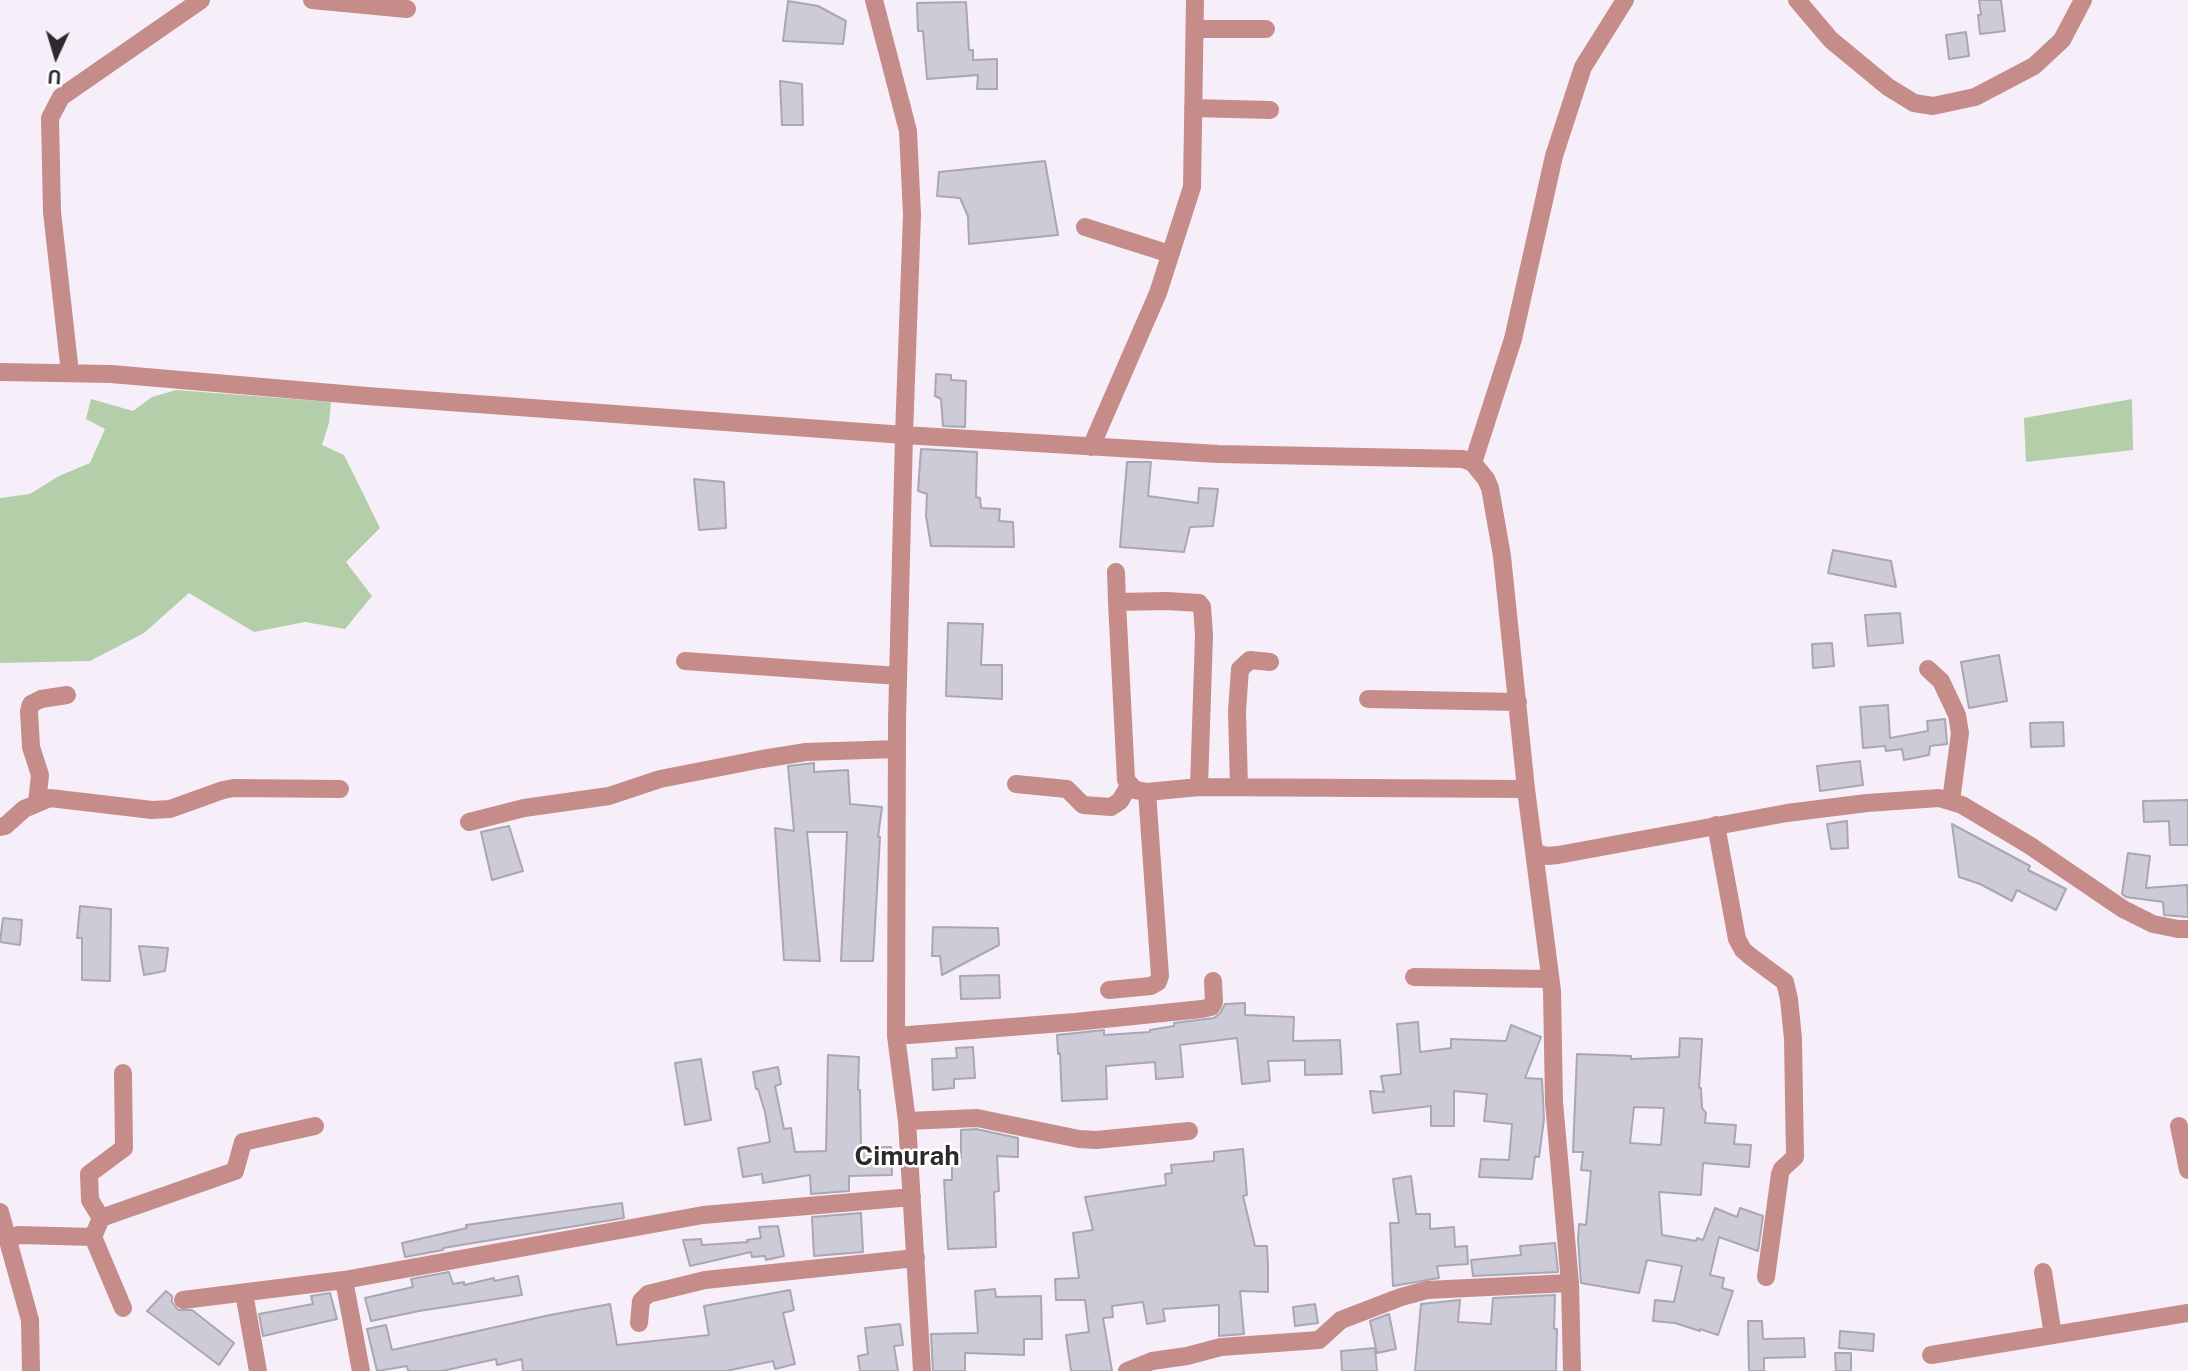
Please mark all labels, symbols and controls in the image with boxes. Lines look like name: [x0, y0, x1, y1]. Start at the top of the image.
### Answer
north arrow: [21, 21, 91, 91]
text: U: [47, 65, 62, 88]
district label: Cimurah: [854, 1141, 960, 1173]

